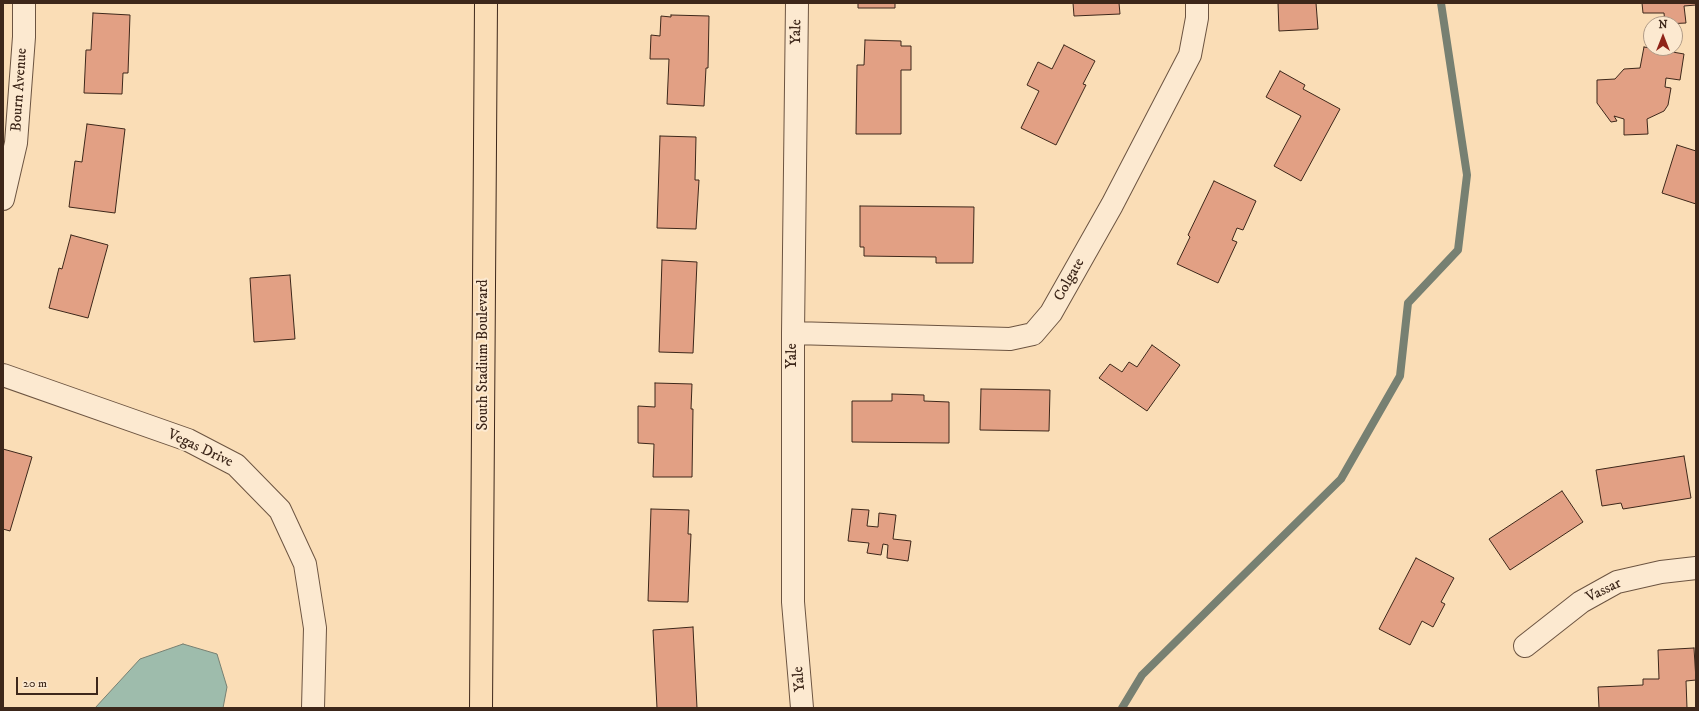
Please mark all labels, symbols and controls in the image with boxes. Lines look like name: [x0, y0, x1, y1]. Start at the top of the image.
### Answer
north arrow: [1643, 16, 1683, 56]
text: N: [1658, 18, 1668, 32]
street label: Yale: [788, 19, 806, 45]
street label: Bourn Avenue: [8, 48, 32, 132]
street label: Colgate: [1051, 255, 1089, 305]
street label: South Stadium Boulevard: [475, 279, 493, 431]
street label: Yale: [784, 343, 802, 369]
street label: Vegas Drive: [164, 426, 236, 472]
street label: Vassar: [1583, 575, 1625, 607]
street label: Yale: [790, 665, 810, 693]
scale bar: [18, 669, 100, 695]
text: 20 m: [23, 676, 47, 691]

